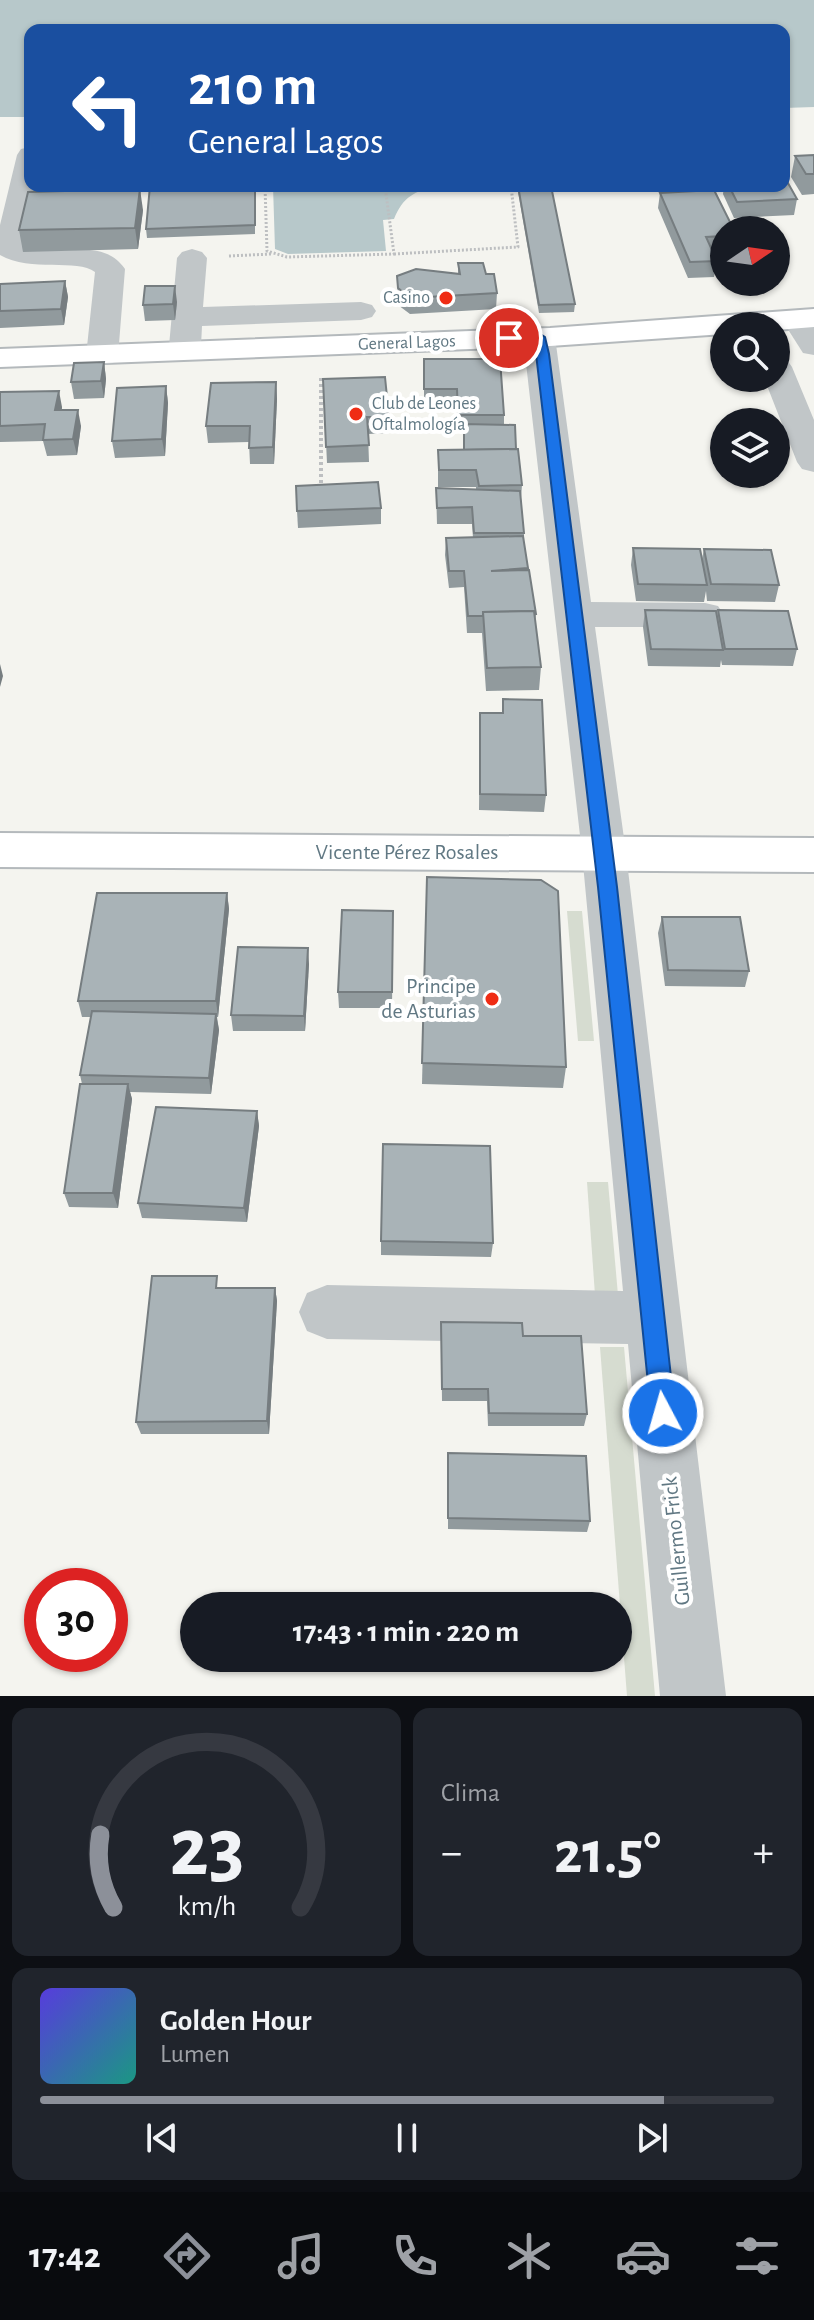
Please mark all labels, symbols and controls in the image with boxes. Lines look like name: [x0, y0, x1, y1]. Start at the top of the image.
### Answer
icon: left: [56, 56, 160, 160]
text: 210 m: [188, 59, 317, 115]
text: General Lagos: [188, 124, 384, 160]
north arrow: [710, 216, 790, 296]
map controls: [710, 216, 790, 488]
place label: Casino: [383, 289, 430, 307]
marker: Casino: [437, 289, 455, 307]
pin: [475, 304, 543, 372]
button: search: [710, 312, 790, 392]
icon: arrive: [487, 316, 531, 360]
street label: General Lagos: [358, 332, 456, 354]
place label: Club de Leones Oftalmología: [372, 395, 476, 434]
marker: Club de Leones Oftalmología: [347, 405, 365, 423]
button: layers: [710, 408, 790, 488]
street label: Vicente Pérez Rosales: [316, 841, 499, 863]
place label: Principe de Asturias: [381, 975, 476, 1022]
marker: Principe de Asturias: [483, 990, 501, 1008]
position arrow: [621, 1371, 705, 1455]
street label: Guillermo Frick: [658, 1476, 694, 1606]
speed limit sign: 30: [24, 1568, 128, 1672]
text: 17:43 · 1 min · 220 m: [293, 1617, 519, 1647]
text: Clima: [441, 1780, 500, 1806]
text: 23: [169, 1807, 244, 1891]
text: 21.5°: [554, 1824, 661, 1884]
text: −: [441, 1831, 462, 1875]
text: +: [753, 1831, 774, 1875]
text: km/h: [177, 1892, 236, 1921]
text: Golden Hour: [160, 2006, 312, 2036]
text: Lumen: [160, 2041, 230, 2067]
icon: previous: [140, 2116, 184, 2160]
icon: pause: [385, 2116, 429, 2160]
icon: next: [630, 2116, 674, 2160]
icon: directions: [159, 2228, 215, 2284]
icon: music: [273, 2228, 329, 2284]
icon: phone: [387, 2228, 443, 2284]
icon: climate: [501, 2228, 557, 2284]
icon: car: [615, 2228, 671, 2284]
icon: filters: [729, 2228, 785, 2284]
text: 17:42: [29, 2238, 101, 2274]

